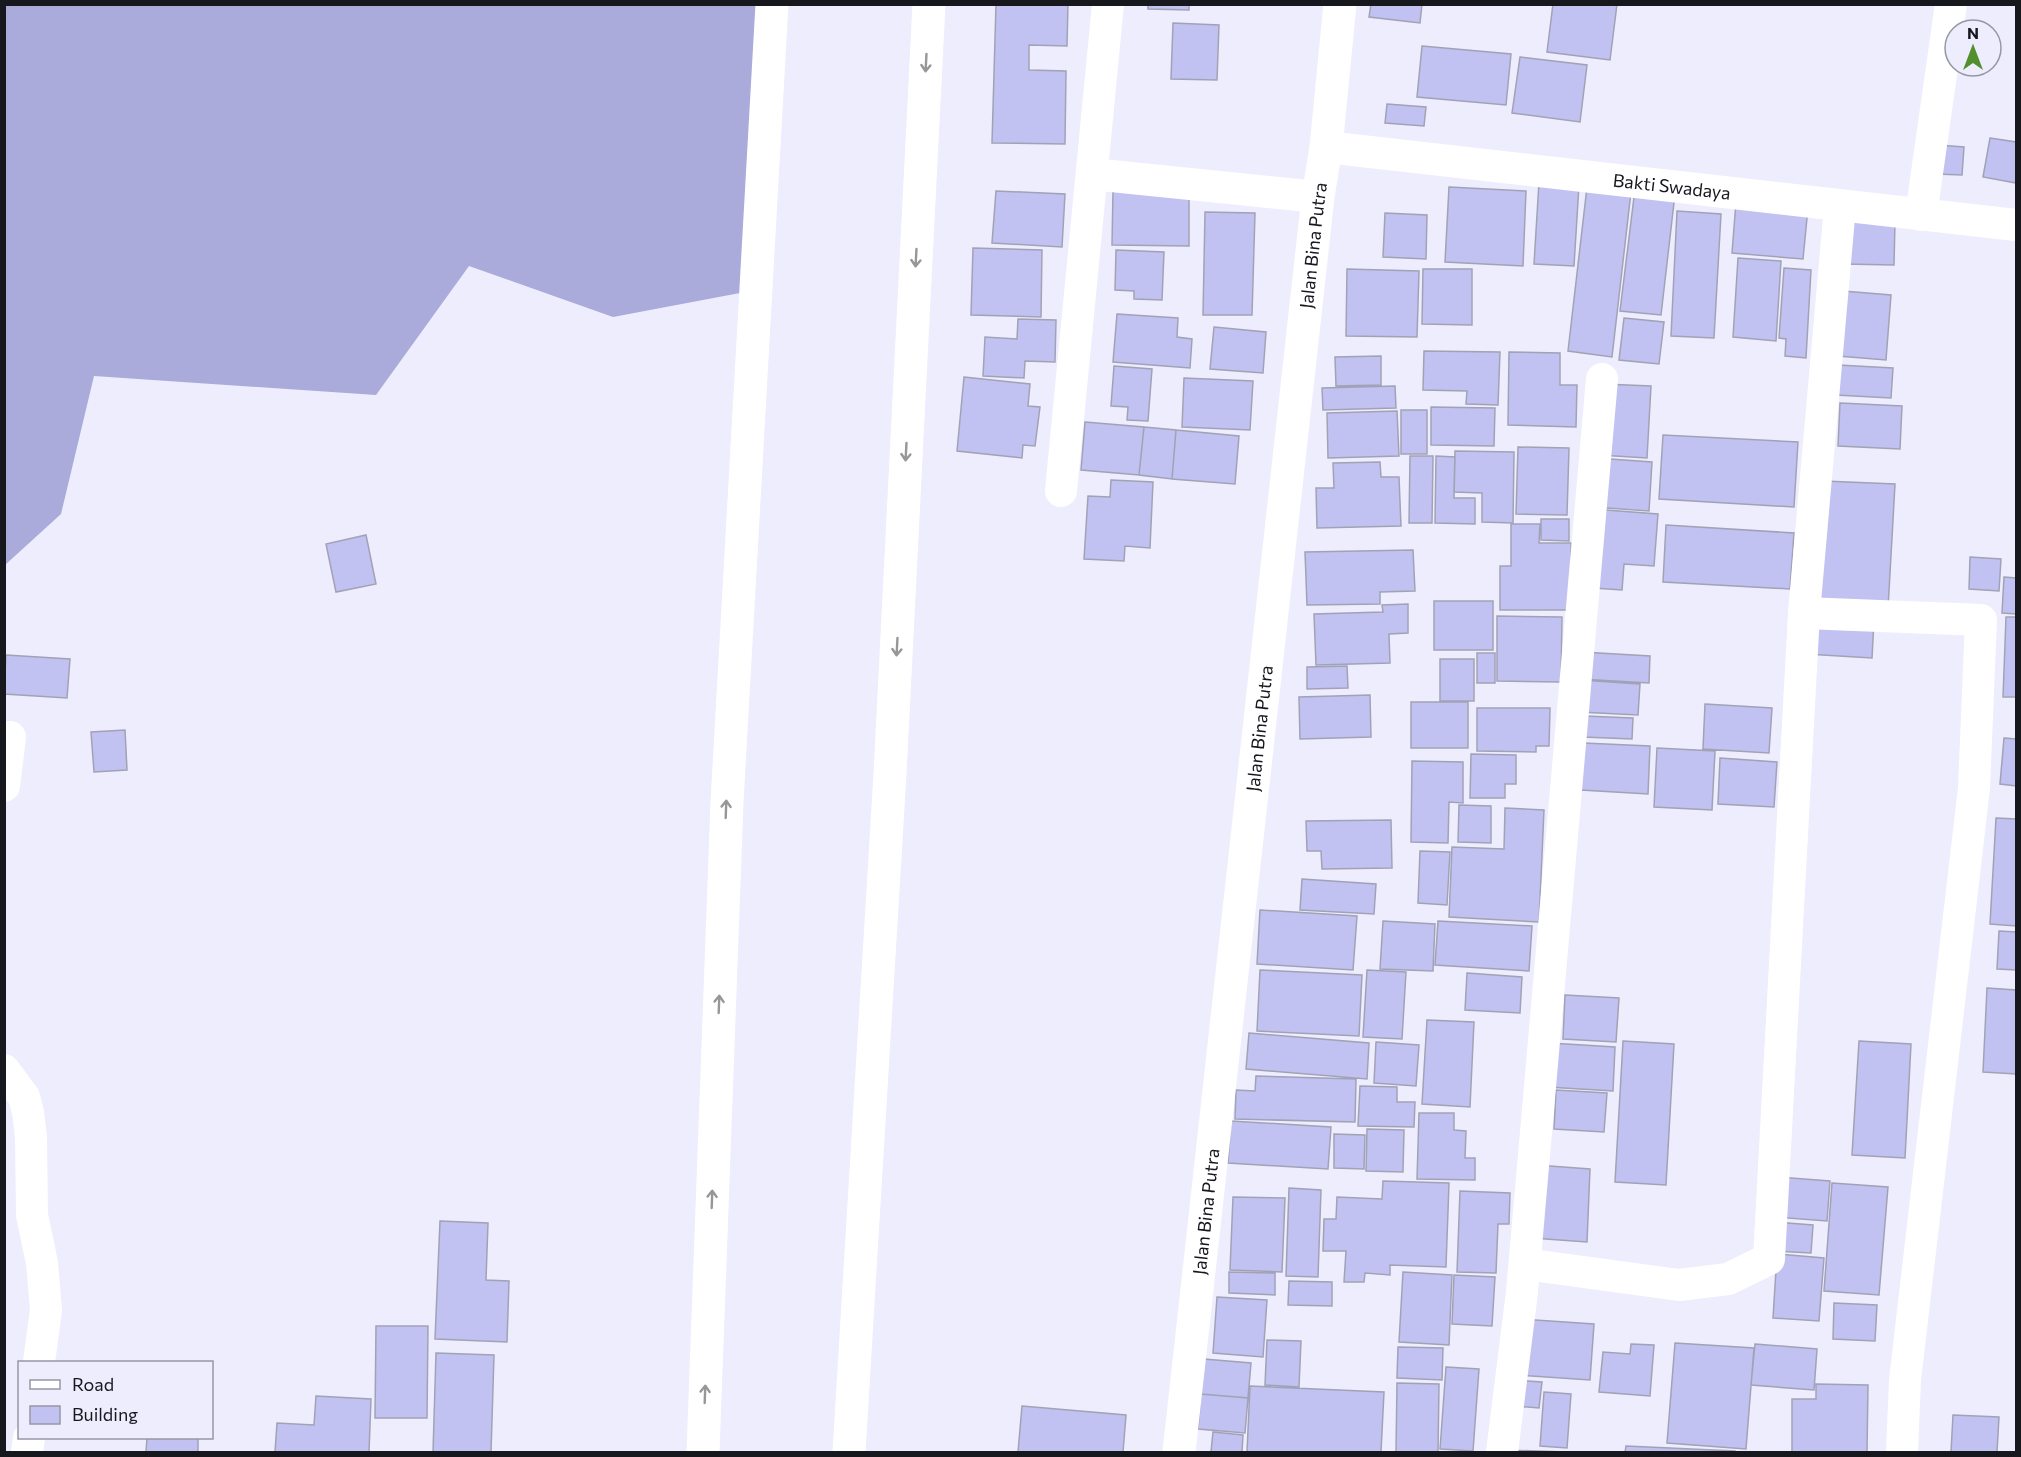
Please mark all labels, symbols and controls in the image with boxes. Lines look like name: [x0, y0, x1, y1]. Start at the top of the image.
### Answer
north arrow: [1943, 18, 2003, 78]
text: N: [1967, 23, 1979, 42]
one-way arrow: [921, 52, 932, 72]
street label: Bakti Swadaya: [1612, 169, 1732, 204]
street label: Jalan Bina Putra: [1295, 181, 1331, 310]
one-way arrow: [911, 247, 922, 267]
one-way arrow: [901, 442, 912, 462]
one-way arrow: [891, 637, 902, 657]
street label: Jalan Bina Putra: [1241, 664, 1277, 793]
one-way arrow: [721, 800, 732, 820]
one-way arrow: [714, 995, 725, 1015]
street label: Jalan Bina Putra: [1188, 1147, 1224, 1276]
one-way arrow: [706, 1190, 718, 1210]
legend: [18, 1361, 213, 1439]
text: Road: [72, 1373, 114, 1395]
one-way arrow: [699, 1385, 710, 1405]
text: Building: [72, 1403, 138, 1425]

